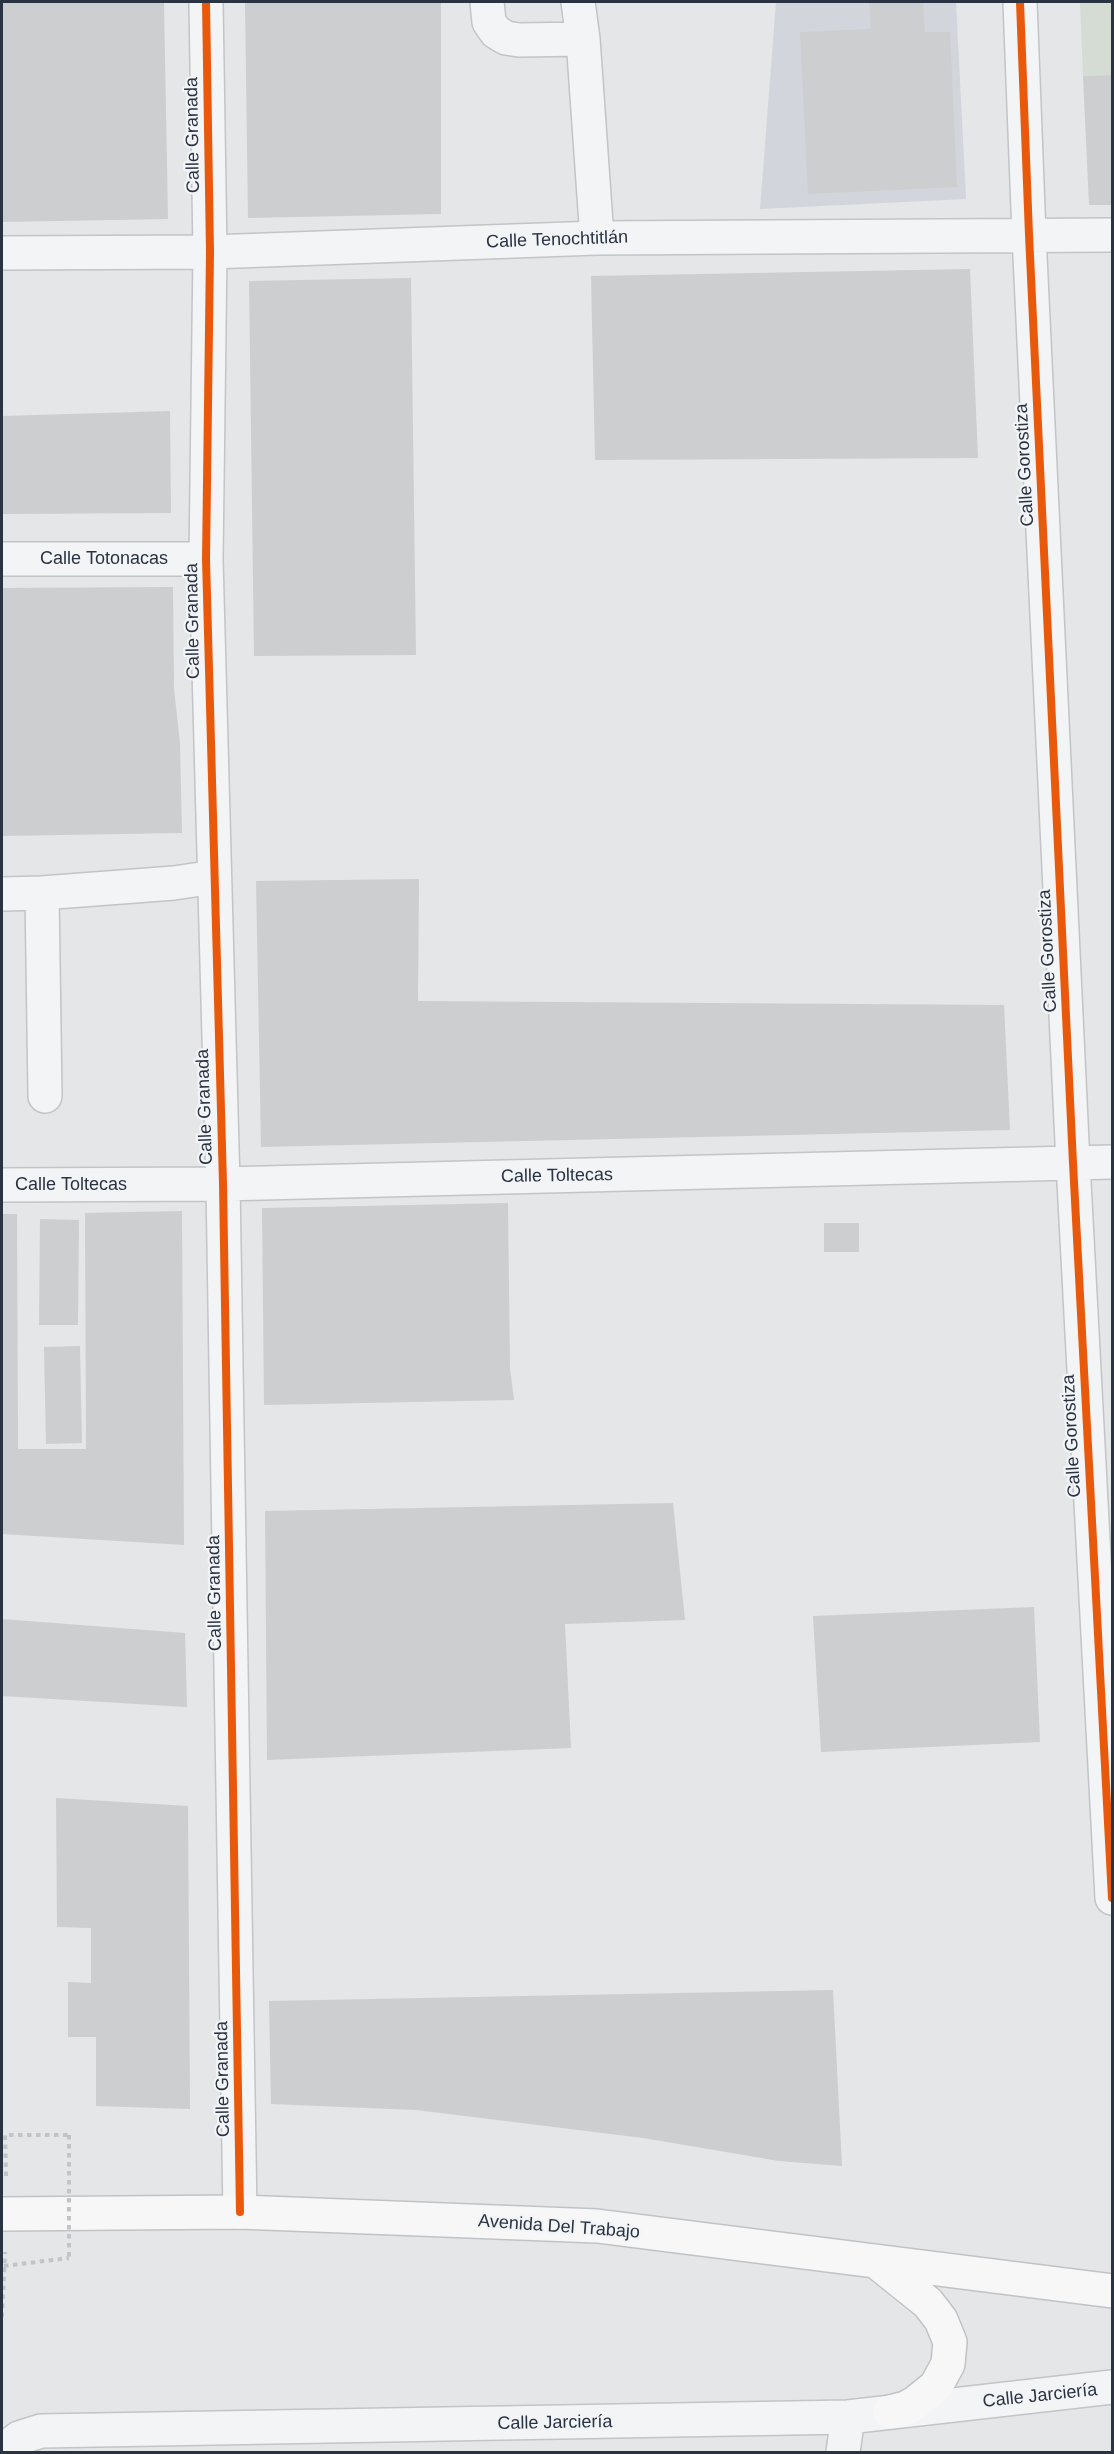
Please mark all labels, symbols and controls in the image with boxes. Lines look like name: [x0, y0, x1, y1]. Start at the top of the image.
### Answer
street label: Calle Granada: [181, 77, 205, 193]
street label: Calle Tenochtitlán: [486, 227, 628, 253]
street label: Calle Gorostiza: [1011, 403, 1039, 527]
street label: Calle Totonacas: [40, 548, 168, 570]
street label: Calle Granada: [181, 563, 205, 679]
street label: Calle Gorostiza: [1034, 889, 1062, 1013]
street label: Calle Granada: [192, 1049, 218, 1165]
street label: Calle Toltecas: [501, 1164, 613, 1188]
street label: Calle Toltecas: [15, 1174, 127, 1196]
street label: Calle Gorostiza: [1058, 1374, 1086, 1498]
street label: Calle Granada: [203, 1535, 227, 1651]
street label: Calle Granada: [211, 2021, 235, 2137]
street label: Avenida Del Trabajo: [477, 2211, 641, 2243]
street label: Calle Jarciería: [982, 2379, 1098, 2413]
street label: Calle Jarciería: [497, 2411, 613, 2435]

